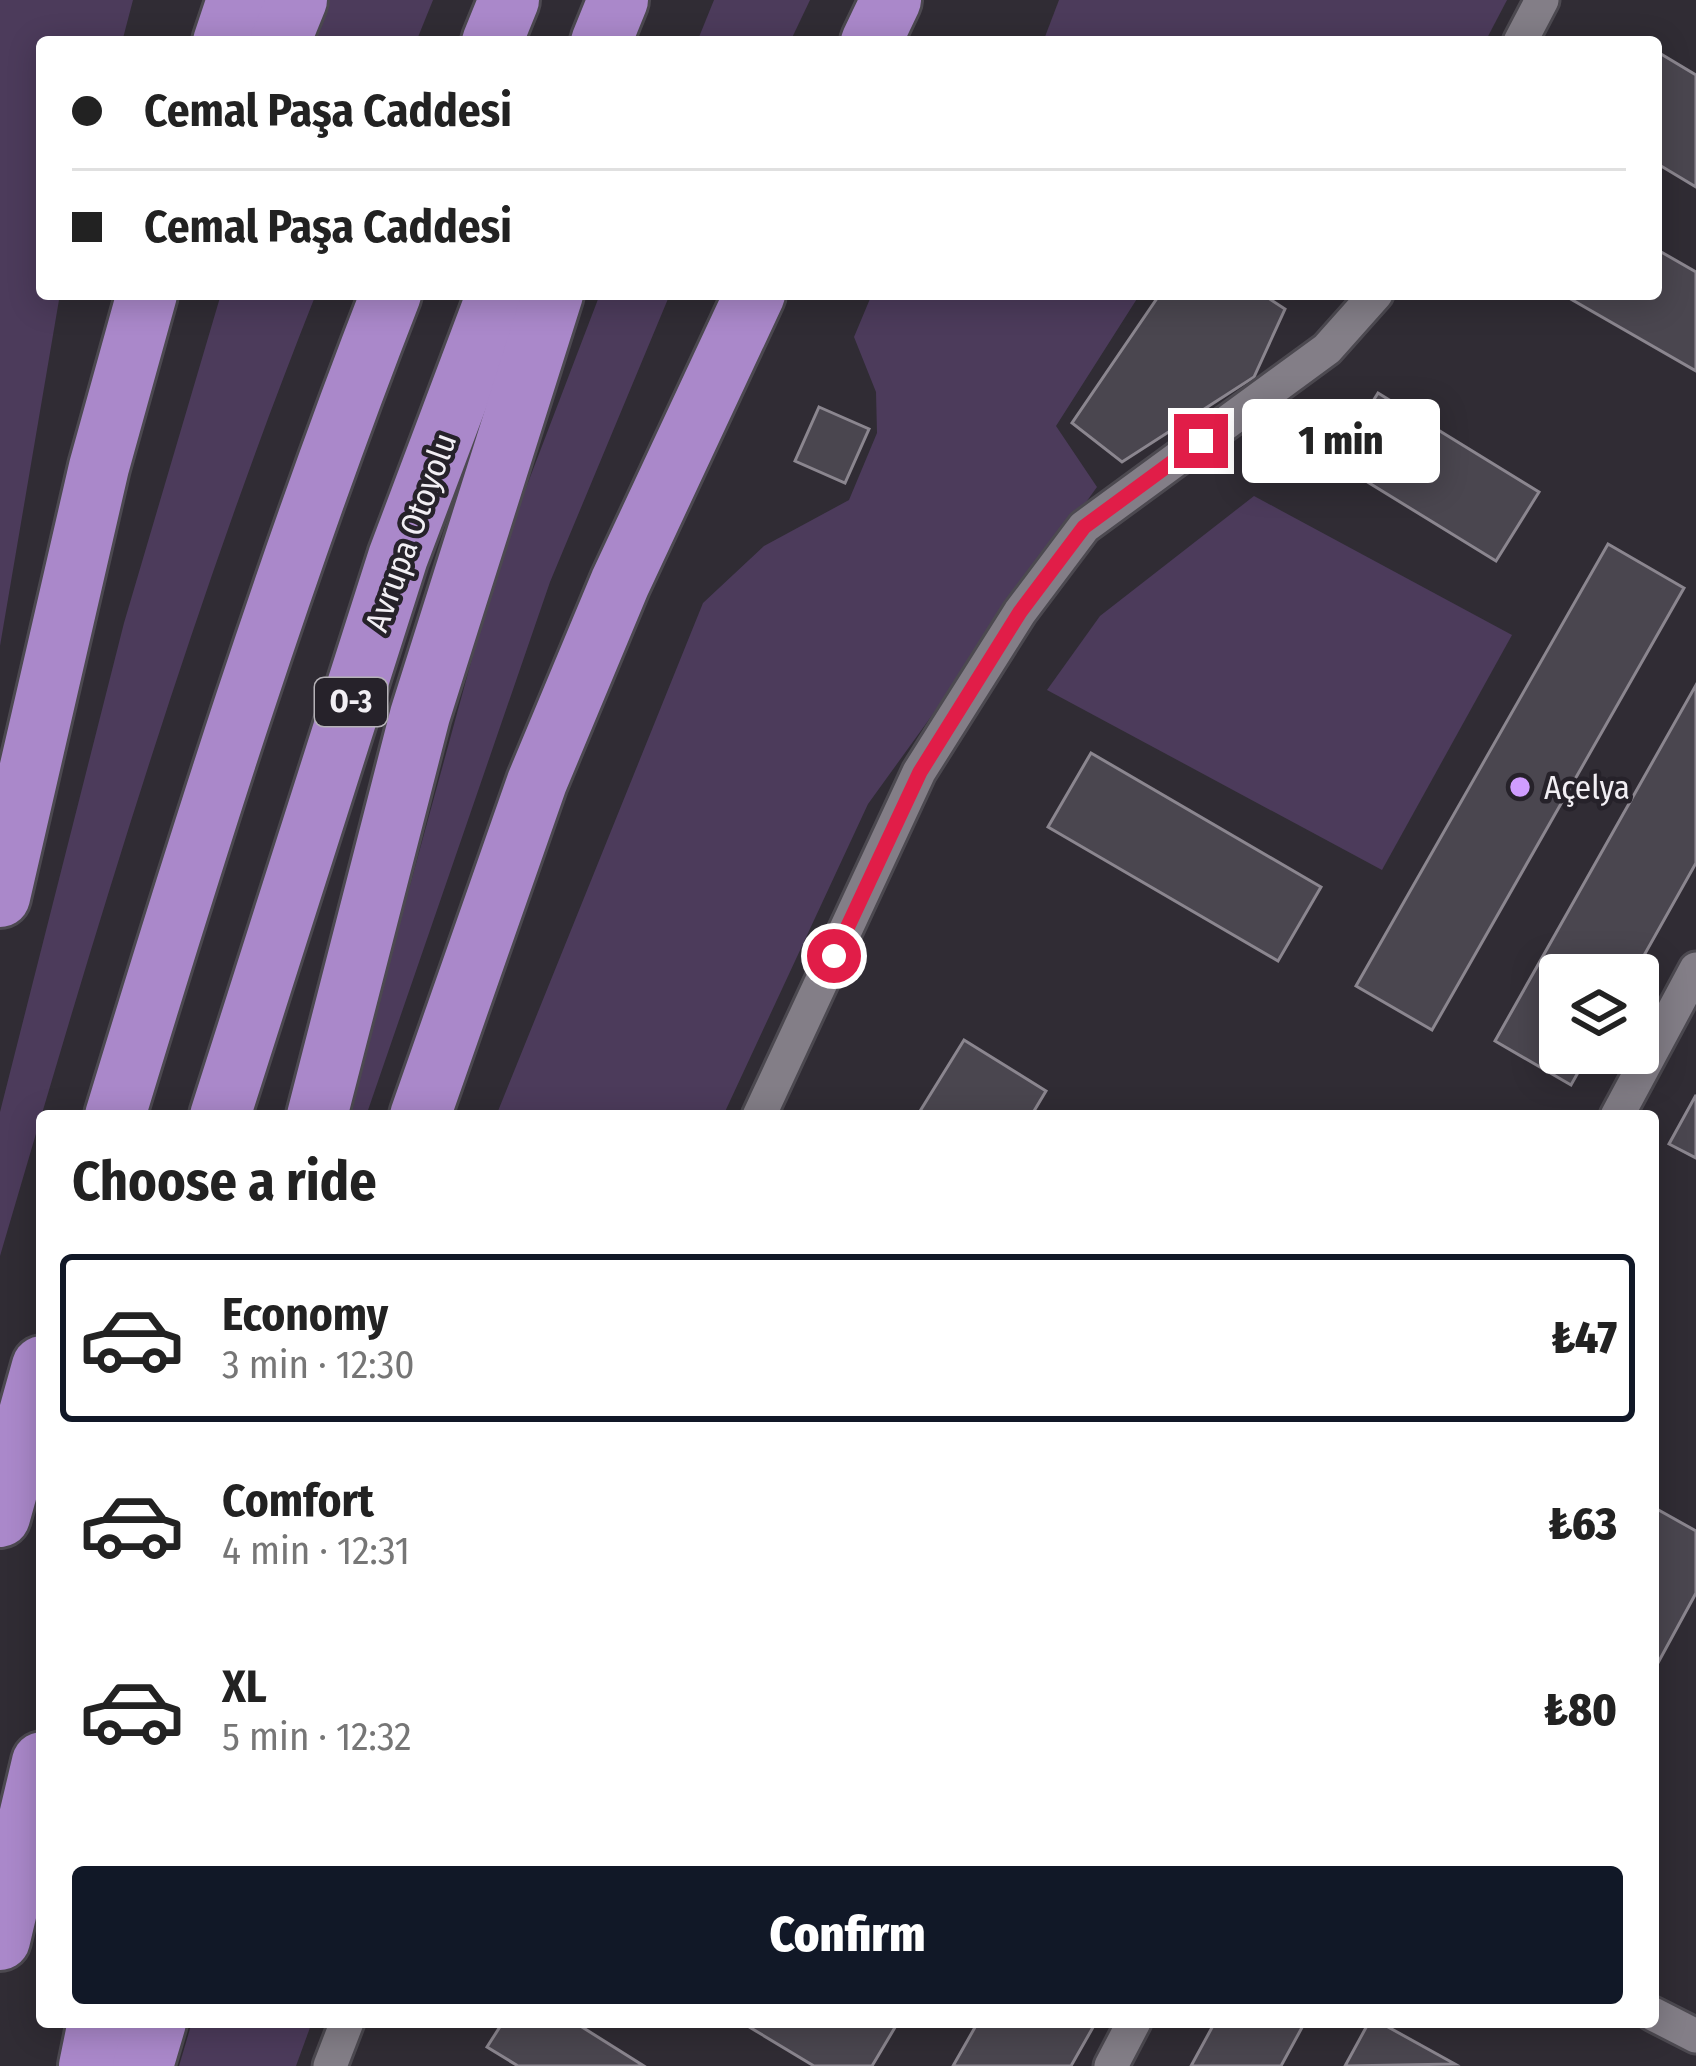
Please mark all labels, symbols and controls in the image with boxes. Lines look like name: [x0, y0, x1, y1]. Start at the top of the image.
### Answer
text: Cemal Paşa Caddesi: [144, 84, 512, 138]
text: Cemal Paşa Caddesi: [144, 200, 512, 254]
callout: 1 min: [1243, 399, 1441, 483]
route end: [1174, 414, 1228, 468]
text: 1 min: [1299, 418, 1383, 464]
street label: Avrupa Otoyolu: [357, 428, 465, 637]
road number: O-3: [315, 678, 387, 726]
place label: Açelya: [1544, 768, 1630, 808]
marker: Açelya: [1507, 774, 1533, 800]
route start: [807, 929, 861, 983]
map controls: [1539, 954, 1659, 1074]
button: layers: [1539, 954, 1659, 1074]
text: Choose a ride: [72, 1150, 377, 1214]
icon: car: [78, 1284, 186, 1392]
text: Economy: [222, 1288, 388, 1342]
text: ₺47: [1551, 1311, 1617, 1365]
text: 3 min · 12:30: [222, 1342, 415, 1388]
icon: car: [78, 1470, 186, 1578]
text: Comfort: [222, 1474, 374, 1528]
text: ₺63: [1548, 1497, 1617, 1551]
text: 4 min · 12:31: [222, 1528, 410, 1574]
icon: car: [78, 1656, 186, 1764]
text: XL: [222, 1660, 267, 1714]
text: ₺80: [1544, 1683, 1617, 1737]
text: 5 min · 12:32: [222, 1714, 412, 1760]
button: Confirm: [72, 1866, 1623, 2004]

